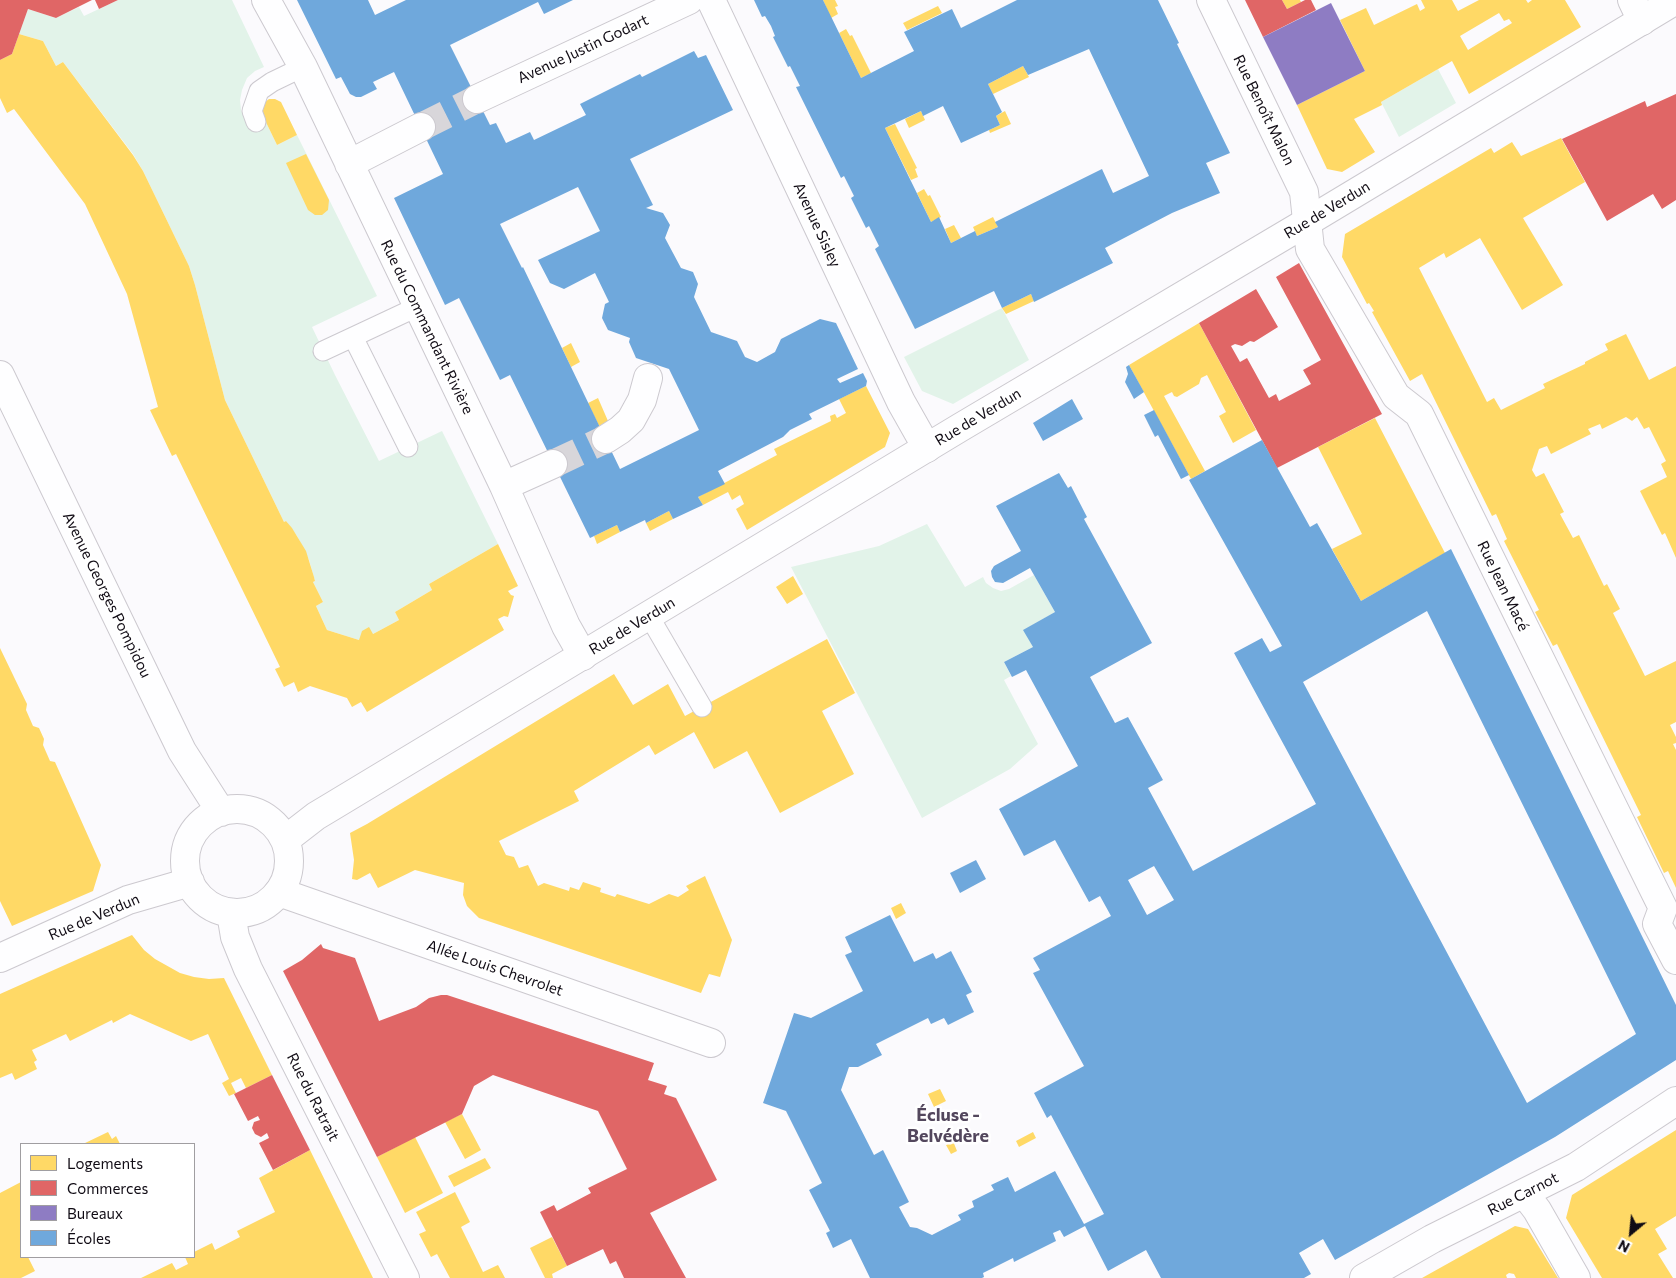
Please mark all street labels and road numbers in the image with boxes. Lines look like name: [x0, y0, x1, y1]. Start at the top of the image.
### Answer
street label: Avenue Justin Godart: [515, 11, 651, 87]
street label: Rue Benoît Malon: [1229, 52, 1299, 168]
street label: Rue de Verdun: [1281, 177, 1373, 243]
street label: Avenue Sisley: [789, 180, 845, 270]
street label: Rue du Commandant Rivière: [377, 237, 477, 417]
street label: Rue de Verdun: [932, 384, 1024, 450]
street label: Avenue Georges Pompidou: [59, 509, 155, 681]
street label: Rue Jean Macé: [1473, 538, 1533, 634]
street label: Rue de Verdun: [586, 593, 678, 659]
street label: Rue de Verdun: [46, 890, 142, 944]
street label: Allée Louis Chevrolet: [425, 936, 565, 1000]
street label: Rue du Ratrait: [283, 1050, 343, 1144]
street label: Rue Carnot: [1485, 1169, 1561, 1219]

